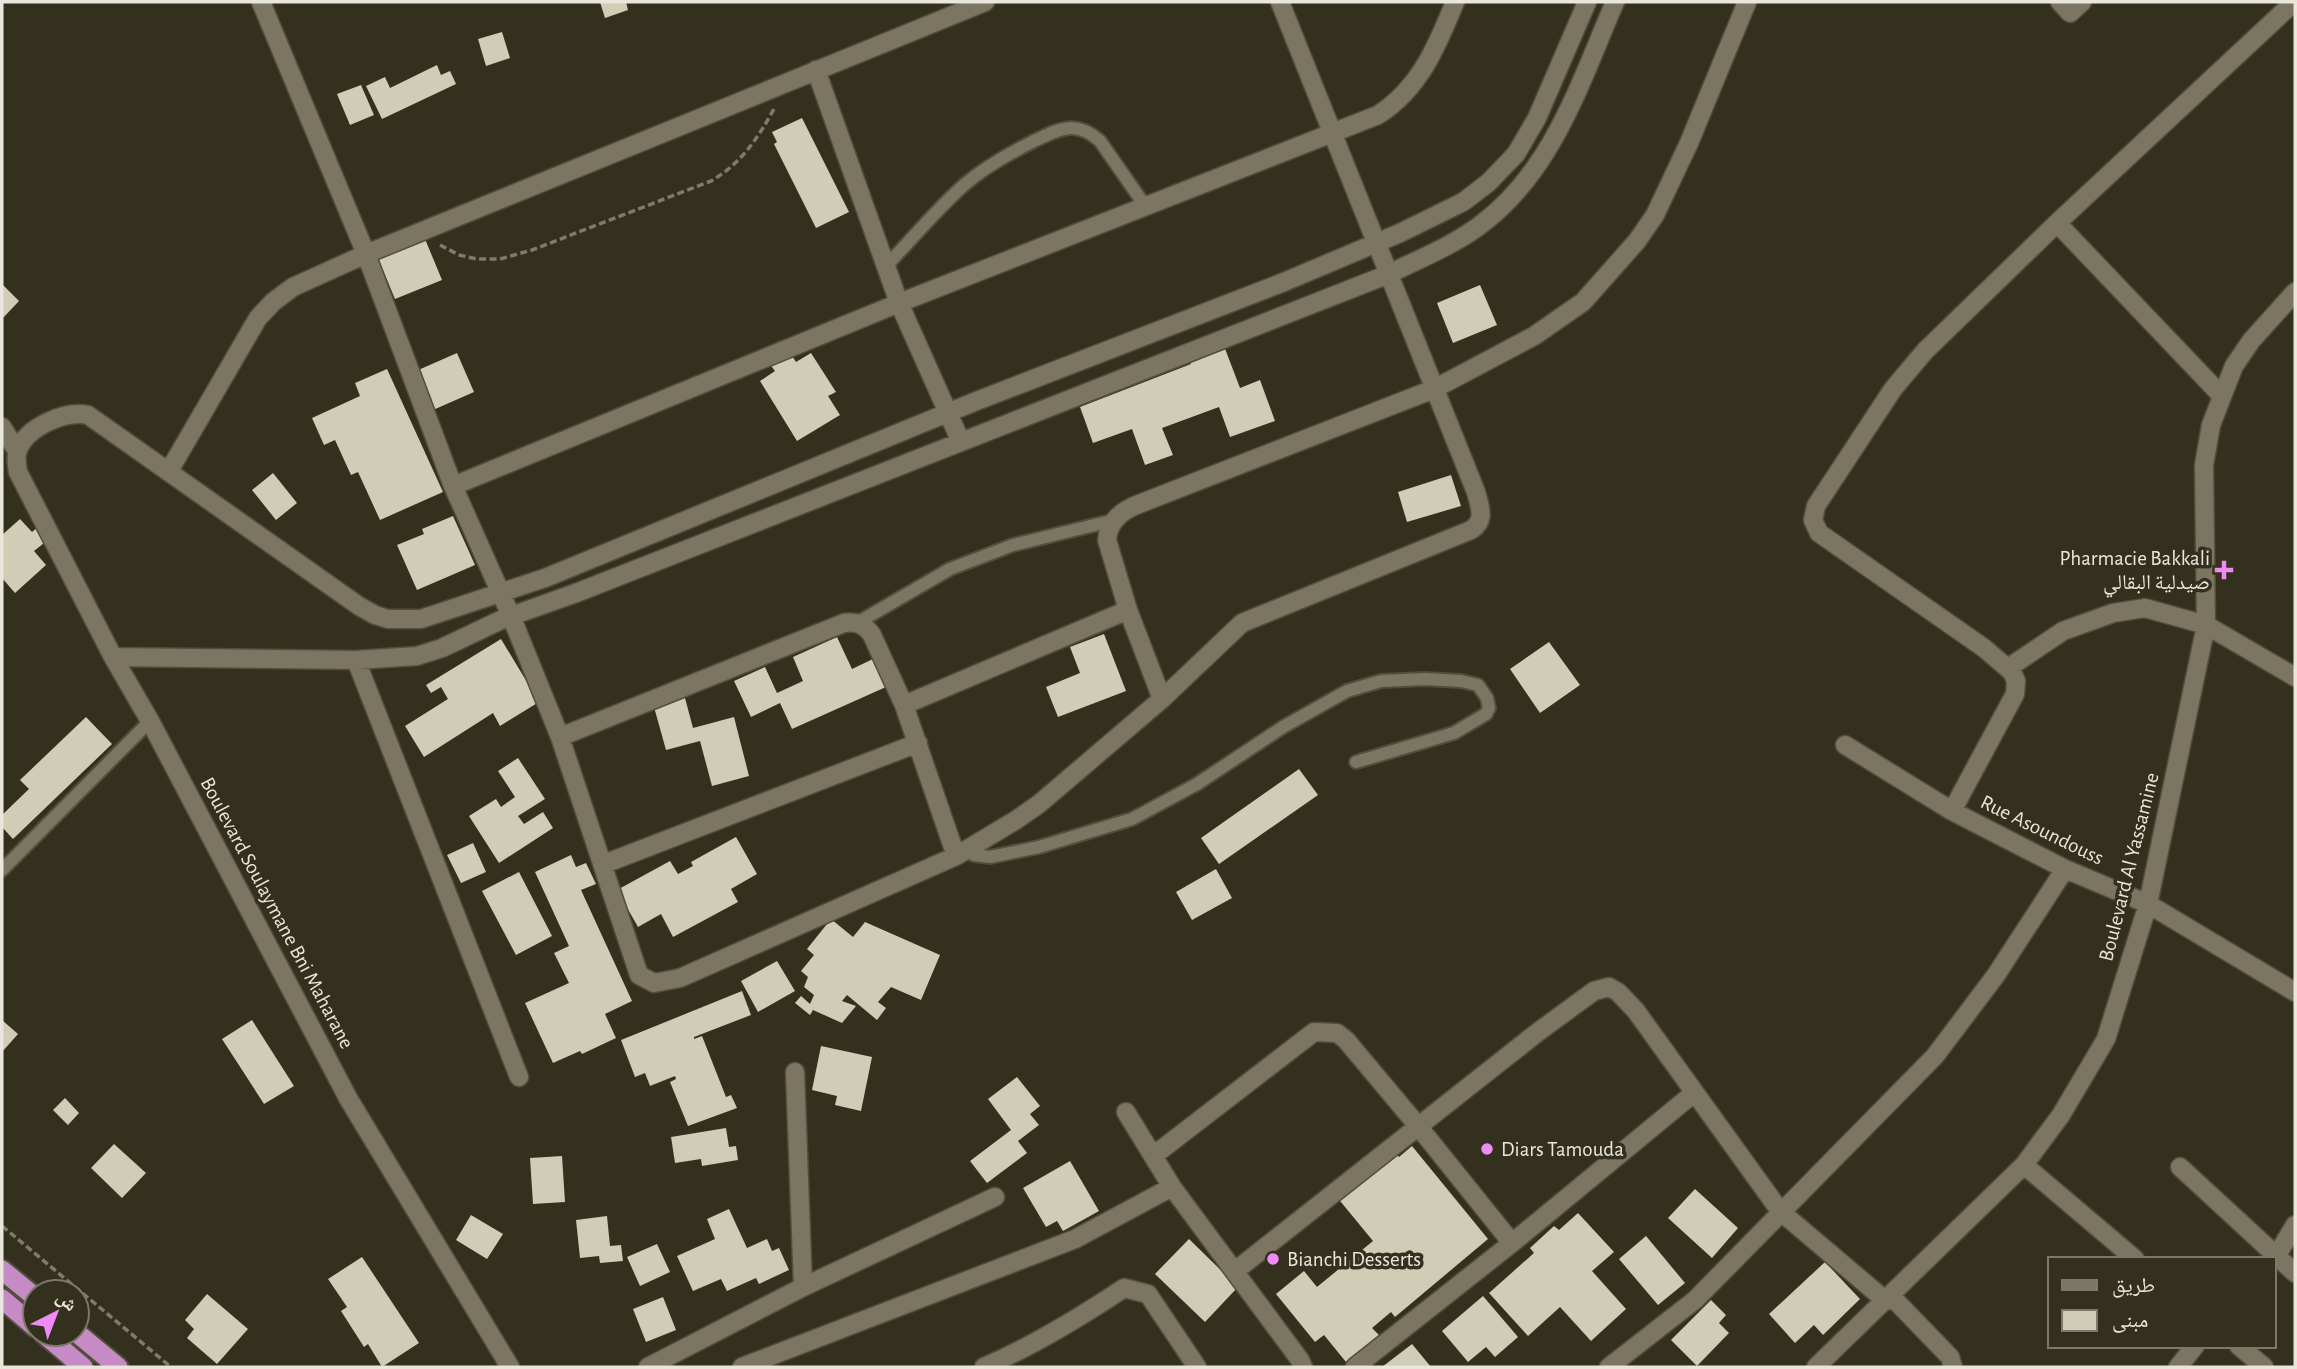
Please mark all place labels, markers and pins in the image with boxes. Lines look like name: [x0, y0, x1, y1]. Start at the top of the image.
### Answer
place label: Pharmacie Bakkali صيدلية البقالي: [2059, 548, 2210, 598]
marker: Pharmacie Bakkali صيدلية البقالي: [2216, 562, 2232, 578]
place label: Diars Tamouda: [1501, 1139, 1624, 1160]
marker: Diars Tamouda: [1479, 1141, 1495, 1157]
place label: Bianchi Desserts: [1287, 1249, 1421, 1270]
marker: Bianchi Desserts: [1265, 1251, 1281, 1267]

